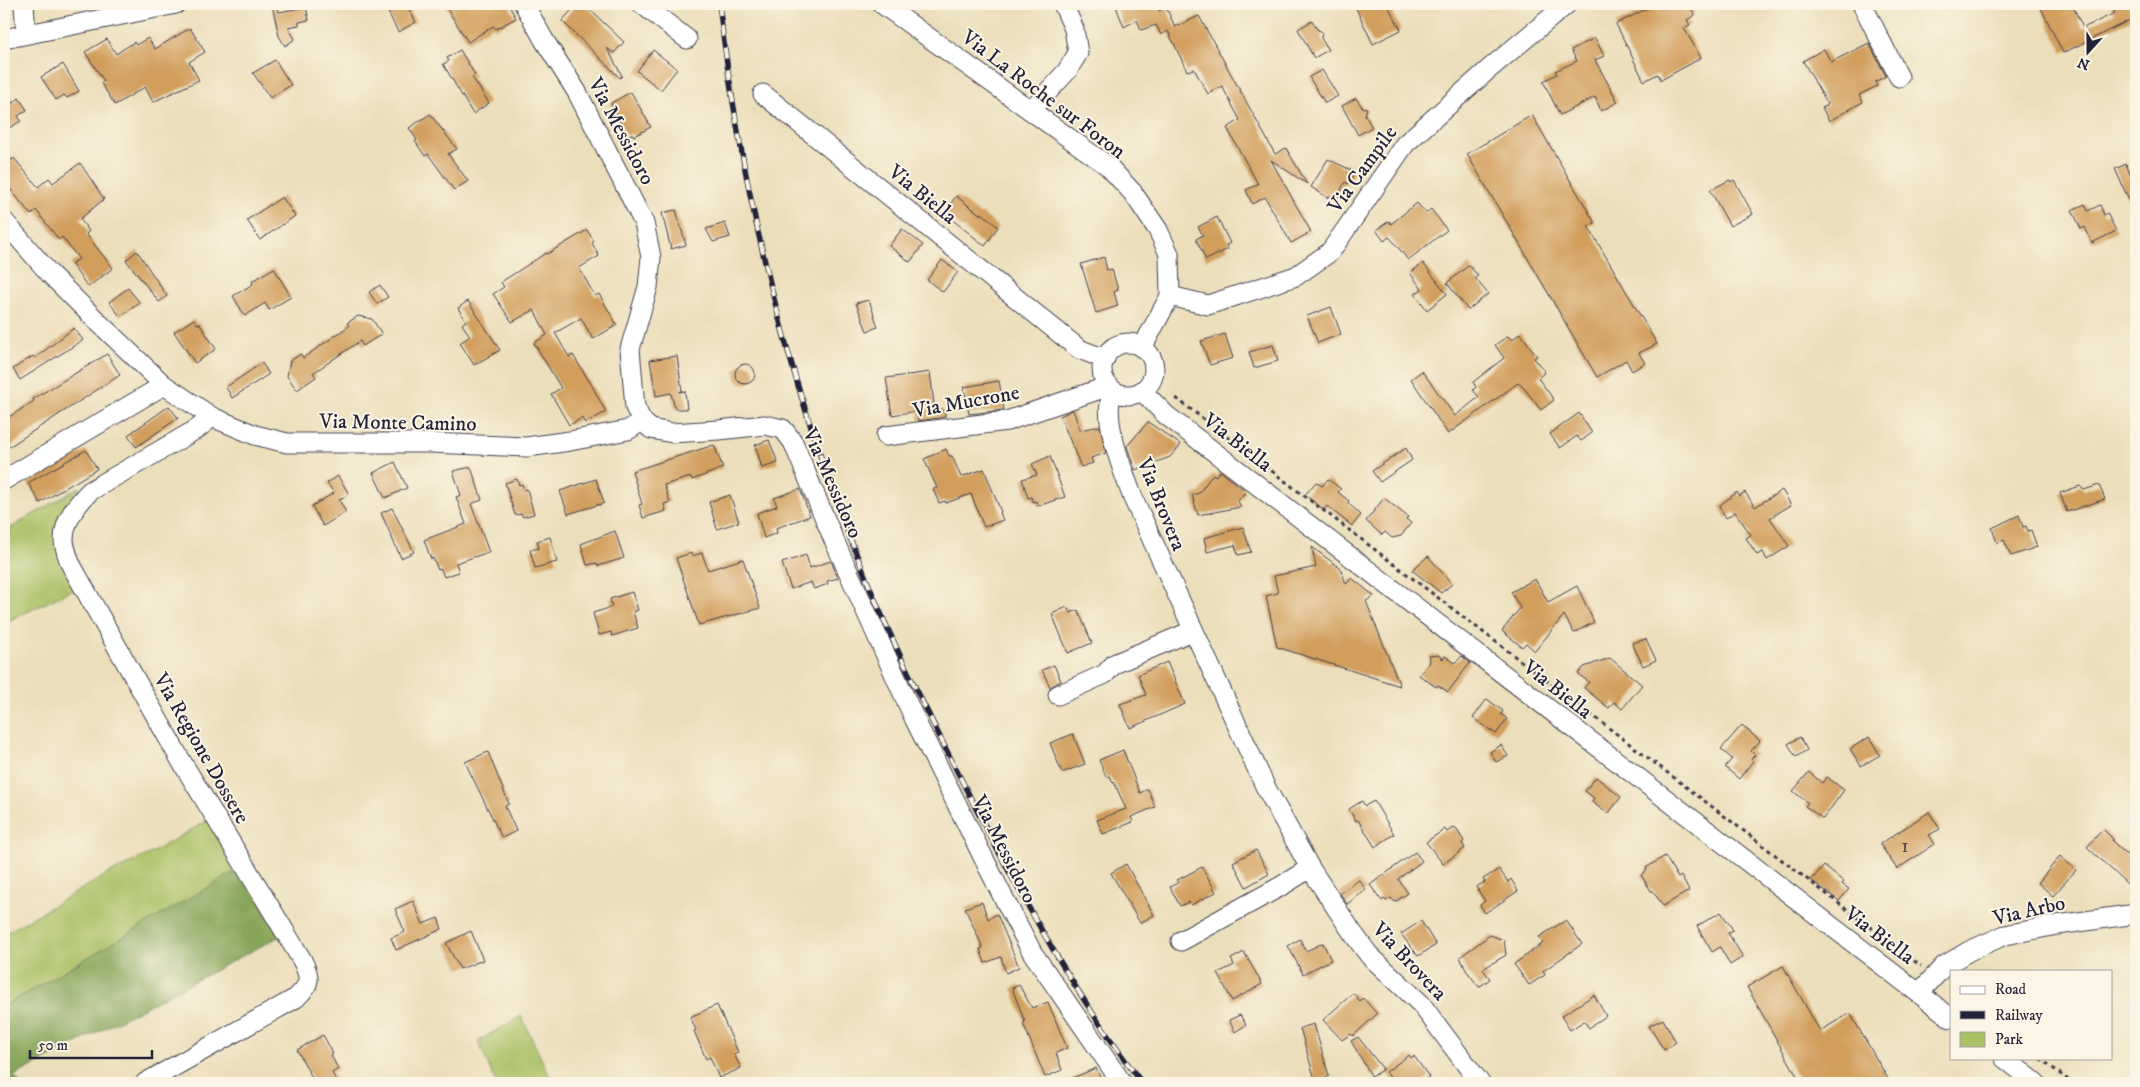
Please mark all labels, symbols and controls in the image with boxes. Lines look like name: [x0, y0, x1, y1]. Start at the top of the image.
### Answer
street label: Via La Roche sur Foron: [955, 24, 1131, 165]
north arrow: [2062, 28, 2112, 78]
text: N: [2075, 53, 2092, 74]
street label: Via Messidoro: [582, 73, 660, 190]
street label: Via Campile: [1322, 121, 1403, 219]
street label: Via Biella: [882, 159, 962, 230]
street label: Via Mucrone: [910, 380, 1022, 424]
street label: Via Biella: [1197, 407, 1277, 478]
street label: Via Monte Camino: [318, 409, 477, 437]
street label: Via Messidoro: [796, 423, 868, 542]
street label: Via Brovera: [1130, 453, 1191, 555]
street label: Via Biella: [1517, 654, 1597, 725]
street label: Via Regione Dossere: [147, 668, 255, 829]
street label: Via Messidoro: [965, 790, 1042, 908]
house number: 1: [1902, 835, 1909, 858]
street label: Via Arbo: [1990, 890, 2068, 932]
street label: Via Biella: [1839, 900, 1920, 971]
street label: Via Brovera: [1366, 916, 1452, 1006]
legend: [1950, 970, 2112, 1060]
text: Road: [1995, 980, 2027, 999]
text: Railway: [1995, 1006, 2043, 1025]
scale bar: [30, 1027, 152, 1059]
text: Park: [1995, 1030, 2024, 1049]
text: 50 m: [38, 1036, 68, 1055]

